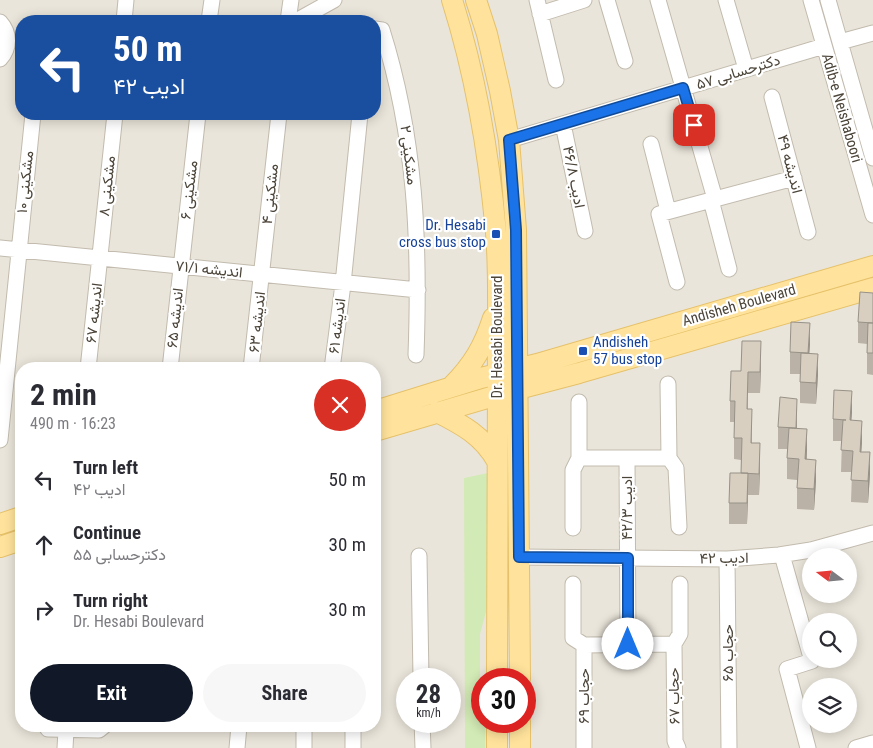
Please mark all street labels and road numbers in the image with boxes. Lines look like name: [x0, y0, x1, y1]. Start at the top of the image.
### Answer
street label: دکترحسابی ۵۷: [694, 51, 783, 94]
street label: Adib-e Neishaboori: [818, 51, 866, 165]
street label: مشکینی ۲: [395, 124, 422, 186]
street label: اندیشه ۴۹: [774, 133, 806, 195]
street label: ادیب ۴۶/۸: [559, 144, 589, 210]
street label: مشکینی ۱۰: [13, 150, 38, 214]
street label: مشکینی ۸: [95, 155, 120, 217]
street label: مشکینی ۶: [176, 159, 203, 221]
street label: مشکینی ۴: [258, 163, 283, 225]
street label: اندیشه ۷۱/۱: [175, 257, 243, 281]
street label: Dr. Hesabi Boulevard: [488, 276, 506, 398]
street label: Andisheh Boulevard: [680, 280, 798, 330]
street label: اندیشه ۶۷: [82, 282, 106, 344]
street label: اندیشه ۶۵: [163, 287, 187, 349]
street label: اندیشه ۶۳: [245, 290, 269, 354]
street label: اندیشه ۶۱: [325, 297, 349, 355]
street label: ادیب ۴۲/۳: [618, 476, 636, 540]
street label: ادیب ۴۲: [699, 549, 749, 567]
street label: حجاب ۶۵: [719, 625, 737, 681]
street label: حجاب ۶۷: [665, 667, 683, 725]
street label: حجاب ۶۹: [575, 668, 593, 724]

